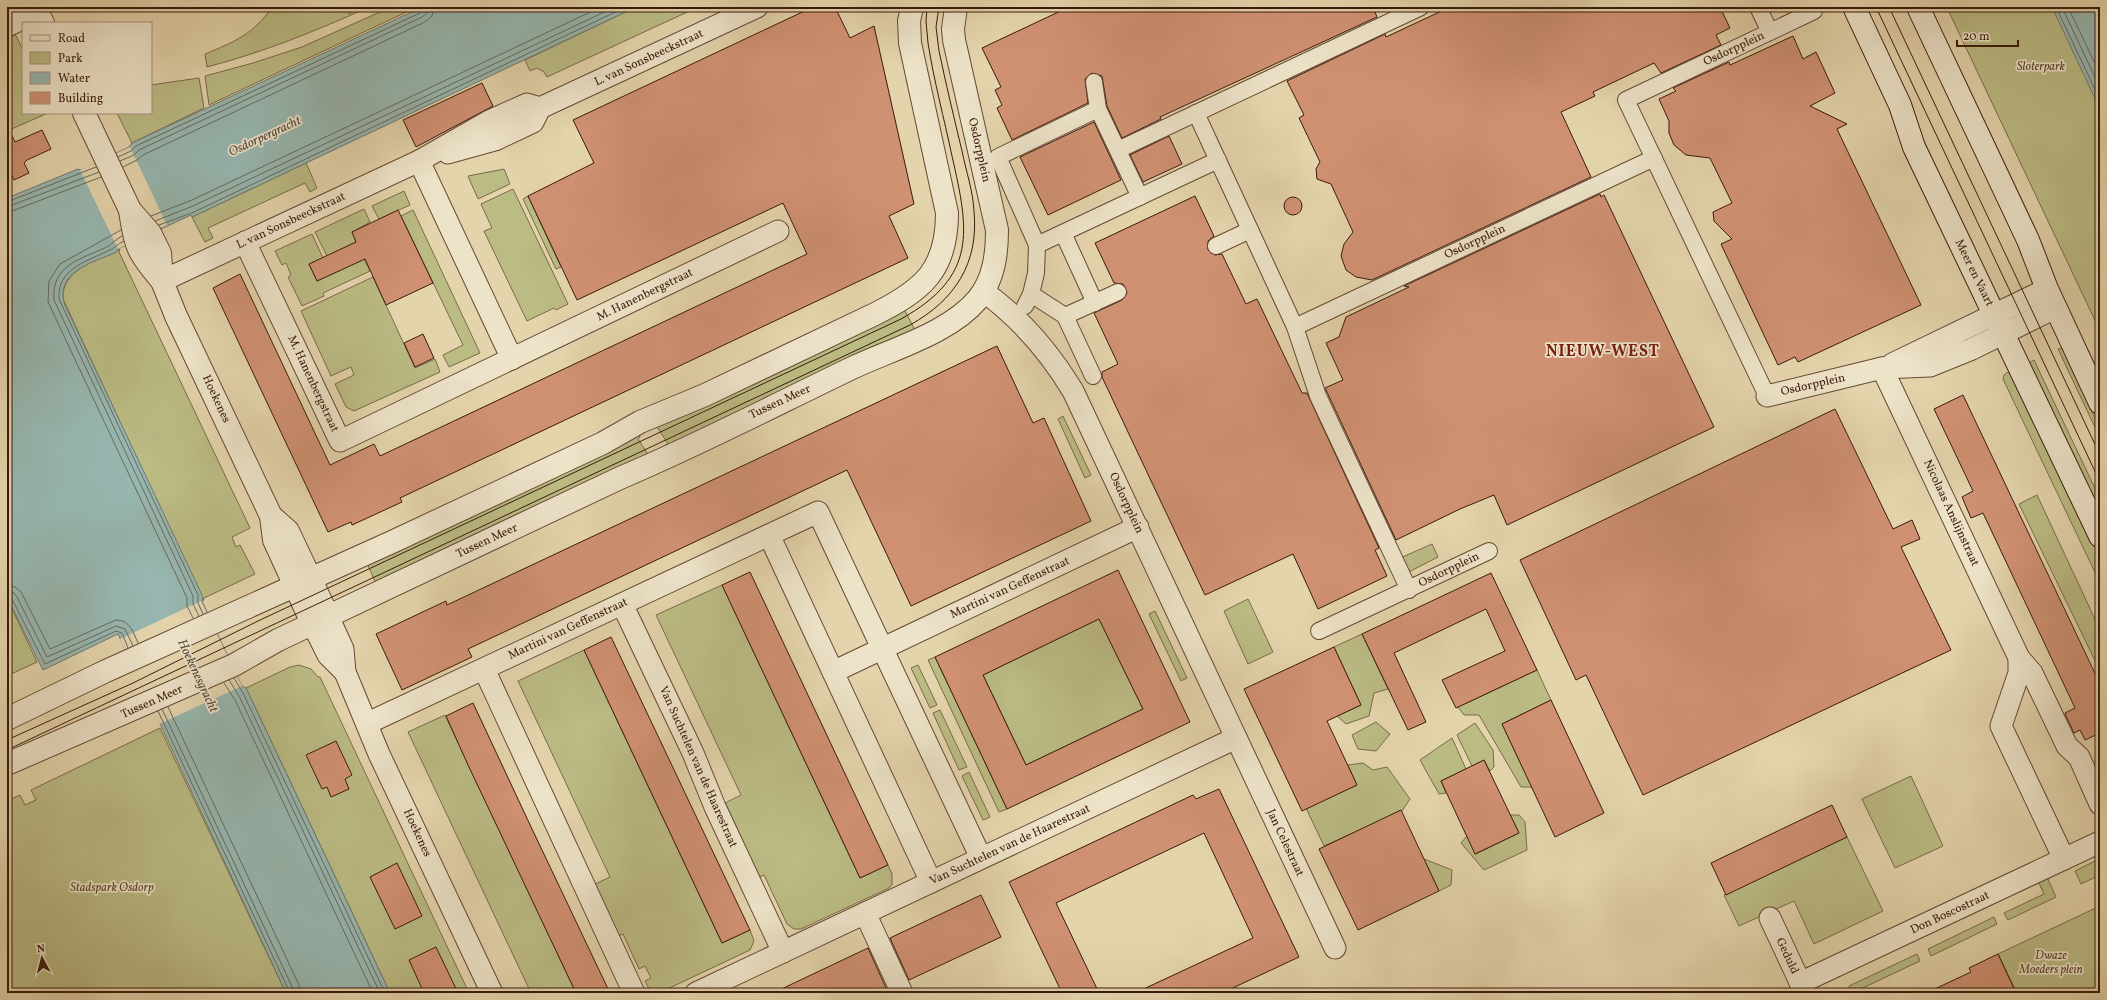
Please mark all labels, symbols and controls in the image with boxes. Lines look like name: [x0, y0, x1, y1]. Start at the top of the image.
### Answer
legend: [22, 22, 152, 114]
scale bar: [1957, 22, 2018, 48]
street label: L. van Sonsbeeckstraat: [592, 26, 706, 90]
street label: Osdorpplein: [1701, 28, 1767, 70]
text: 20 m: [1963, 29, 1990, 45]
text: Road: [58, 31, 85, 47]
text: Park: [58, 51, 83, 67]
park label: Sloterpark: [2017, 59, 2065, 75]
text: Water: [58, 71, 90, 87]
text: Building: [58, 91, 103, 107]
water label: Osdorpergracht: [226, 112, 305, 162]
street label: Osdorpplein: [964, 116, 994, 184]
street label: L. van Sonsbeeckstraat: [234, 189, 348, 253]
street label: Osdorpplein: [1442, 221, 1508, 263]
street label: Meer en Vaart: [1951, 237, 1997, 309]
street label: M. Hanenbergstraat: [594, 265, 696, 325]
street label: M. Hanenbergstraat: [284, 333, 342, 435]
district label: NIEUW-WEST: [1546, 341, 1660, 363]
street label: Osdorpplein: [1779, 370, 1847, 400]
street label: Hoekenes: [198, 372, 234, 426]
street label: Tussen Meer: [747, 381, 813, 423]
street label: Nicolaas Anslijnstraat: [1919, 457, 1983, 569]
street label: Osdorpplein: [1105, 470, 1147, 536]
street label: Tussen Meer: [454, 520, 520, 562]
street label: Osdorpplein: [1416, 548, 1482, 592]
street label: Martini van Geffenstraat: [948, 553, 1072, 623]
street label: Martini van Geffenstraat: [506, 594, 630, 664]
water label: Hoekenesgracht: [172, 636, 222, 716]
street label: Tussen Meer: [119, 681, 185, 723]
street label: Van Suchtelen van de Haarestraat: [655, 684, 741, 850]
street label: Van Suchtelen van de Haarestraat: [927, 801, 1093, 889]
street label: Hoekenes: [399, 806, 435, 860]
street label: Jan Celestraat: [1262, 807, 1308, 879]
park label: Stadspark Osdorp: [70, 880, 154, 896]
street label: Don Boscostraat: [1908, 888, 1992, 938]
street label: Geduld: [1772, 935, 1802, 977]
north arrow: [22, 938, 62, 978]
text: N: [36, 942, 46, 957]
park label: Dwaze Moeders plein: [2018, 948, 2083, 978]

